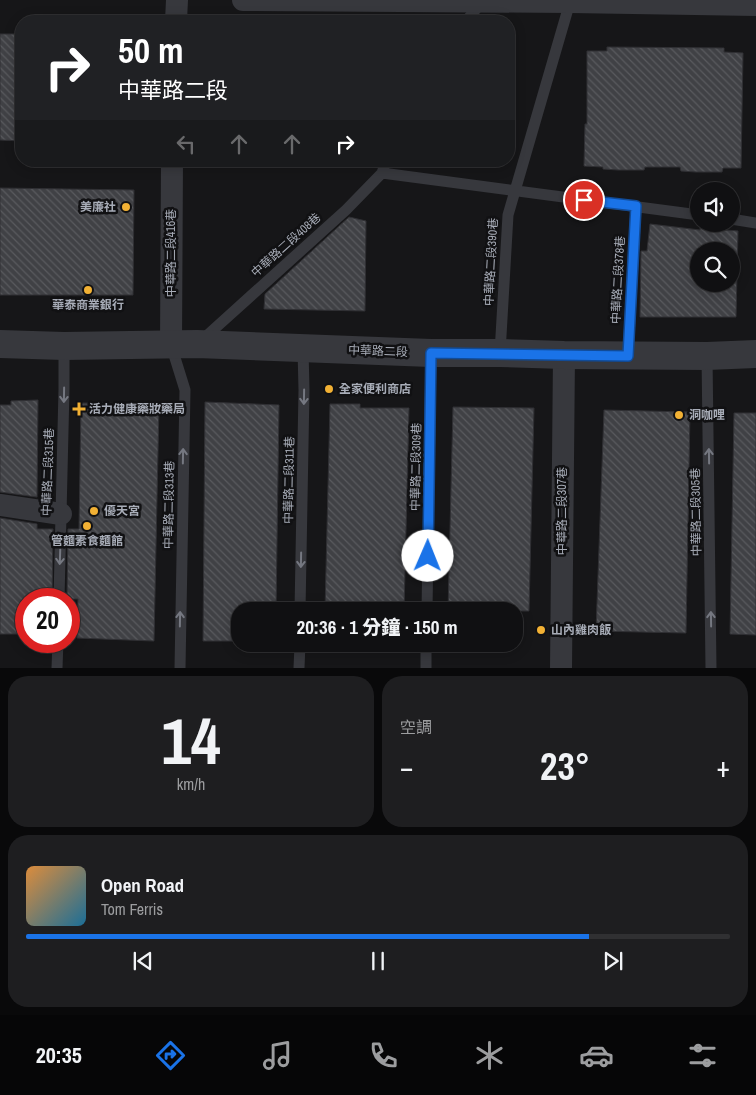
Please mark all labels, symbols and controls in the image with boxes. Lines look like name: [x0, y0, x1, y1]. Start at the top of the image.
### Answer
text: 50 m: [118, 27, 183, 74]
icon: right: [35, 35, 100, 100]
text: 中華路二段: [118, 75, 228, 105]
icon: left: [172, 130, 200, 158]
icon: ahead: [225, 130, 253, 158]
icon: ahead: [278, 130, 306, 158]
icon: right: [331, 130, 359, 158]
pin: [563, 179, 605, 221]
map controls: [690, 182, 740, 292]
button: sound: [690, 182, 740, 232]
icon: arrive: [570, 186, 598, 214]
place label: 美廉社: [80, 199, 116, 215]
marker: 美廉社: [120, 201, 132, 213]
street label: 中華路二段416巷: [163, 209, 179, 297]
street label: 中華路二段408巷: [248, 209, 324, 281]
street label: 中華路二段390巷: [481, 217, 501, 307]
street label: 中華路二段378巷: [608, 235, 628, 325]
button: search: [690, 242, 740, 292]
marker: 華泰商業銀行: [82, 284, 94, 296]
place label: 華泰商業銀行: [52, 297, 124, 313]
street label: 中華路二段: [348, 342, 408, 360]
place label: 全家便利商店: [339, 381, 411, 397]
marker: 全家便利商店: [323, 383, 335, 395]
one-way arrow: [59, 386, 69, 403]
one-way arrow: [299, 389, 309, 405]
place label: 活力健康藥妝藥局: [89, 401, 185, 417]
marker: 活力健康藥妝藥局: [73, 403, 85, 415]
place label: 洞咖哩: [689, 407, 725, 423]
marker: 洞咖哩: [673, 409, 685, 421]
street label: 中華路二段309巷: [407, 423, 425, 511]
street label: 中華路二段315巷: [38, 428, 58, 516]
street label: 中華路二段311巷: [280, 436, 298, 524]
one-way arrow: [179, 449, 188, 465]
one-way arrow: [704, 449, 714, 465]
street label: 中華路二段313巷: [160, 461, 178, 549]
street label: 中華路二段307巷: [554, 467, 570, 555]
street label: 中華路二段305巷: [687, 468, 705, 556]
place label: 優天宮: [104, 503, 140, 519]
marker: 優天宮: [88, 505, 100, 517]
marker: 管麵素食麵館: [81, 520, 93, 532]
position arrow: [401, 529, 453, 581]
place label: 管麵素食麵館: [51, 533, 123, 549]
one-way arrow: [55, 549, 65, 565]
one-way arrow: [296, 552, 306, 568]
speed limit sign: 20: [15, 588, 80, 653]
one-way arrow: [176, 611, 185, 627]
one-way arrow: [706, 611, 716, 628]
text: 20:36 · 1 分鐘 · 150 m: [296, 614, 458, 640]
place label: 山內雞肉飯: [551, 622, 612, 638]
marker: 山內雞肉飯: [535, 624, 547, 636]
text: 14: [161, 697, 221, 784]
text: 空調: [400, 716, 432, 738]
text: 23°: [540, 741, 590, 792]
text: −: [400, 748, 413, 786]
text: +: [717, 748, 730, 786]
text: km/h: [177, 773, 205, 795]
text: Open Road: [101, 872, 184, 898]
text: Tom Ferris: [101, 898, 163, 920]
icon: previous: [129, 947, 157, 975]
icon: pause: [364, 947, 392, 975]
icon: next: [599, 947, 627, 975]
icon: directions: [153, 1038, 188, 1073]
icon: music: [260, 1038, 295, 1073]
icon: phone: [366, 1038, 401, 1073]
icon: climate: [472, 1038, 507, 1073]
icon: car: [579, 1038, 614, 1073]
icon: filters: [685, 1038, 720, 1073]
text: 20:35: [36, 1040, 82, 1070]

